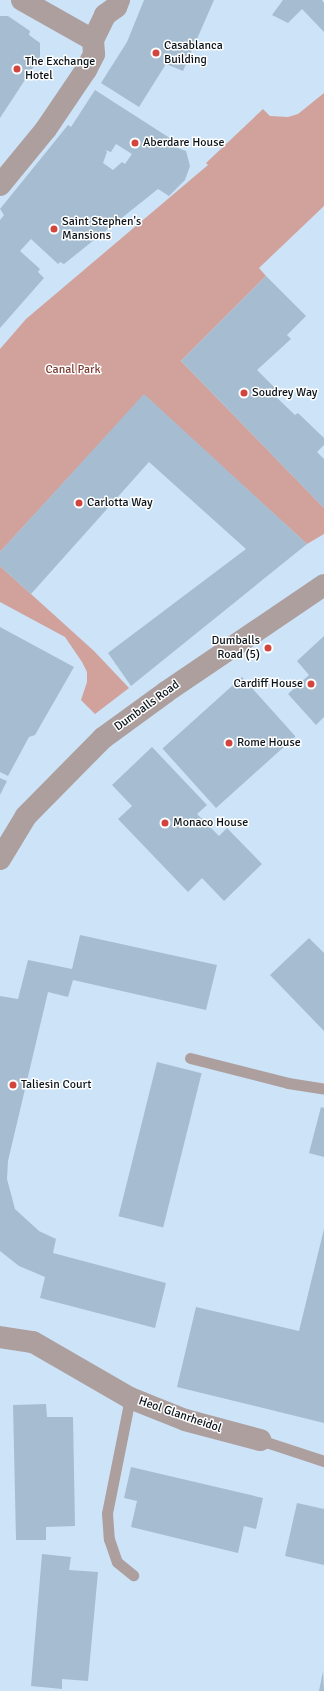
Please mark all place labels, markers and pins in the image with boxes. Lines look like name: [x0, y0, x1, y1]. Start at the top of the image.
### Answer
place label: Casablanca Building: [164, 39, 223, 67]
marker: Casablanca Building: [151, 48, 161, 58]
place label: The Exchange Hotel: [25, 55, 95, 83]
marker: The Exchange Hotel: [12, 64, 22, 74]
place label: Aberdare House: [143, 136, 224, 150]
marker: Aberdare House: [130, 138, 140, 148]
place label: Saint Stephen's Mansions: [62, 215, 141, 243]
marker: Saint Stephen's Mansions: [49, 224, 59, 234]
place label: Soudrey Way: [252, 386, 317, 400]
marker: Soudrey Way: [239, 388, 249, 398]
place label: Carlotta Way: [87, 496, 153, 510]
marker: Carlotta Way: [74, 498, 84, 508]
place label: Dumballs Road (5): [212, 634, 260, 662]
marker: Dumballs Road (5): [263, 643, 273, 653]
place label: Cardiff House: [233, 677, 303, 691]
marker: Cardiff House: [306, 679, 316, 689]
place label: Rome House: [237, 736, 301, 750]
marker: Rome House: [224, 738, 234, 748]
place label: Monaco House: [173, 816, 248, 830]
marker: Monaco House: [160, 818, 170, 828]
place label: Taliesin Court: [21, 1078, 91, 1092]
marker: Taliesin Court: [8, 1080, 18, 1090]

